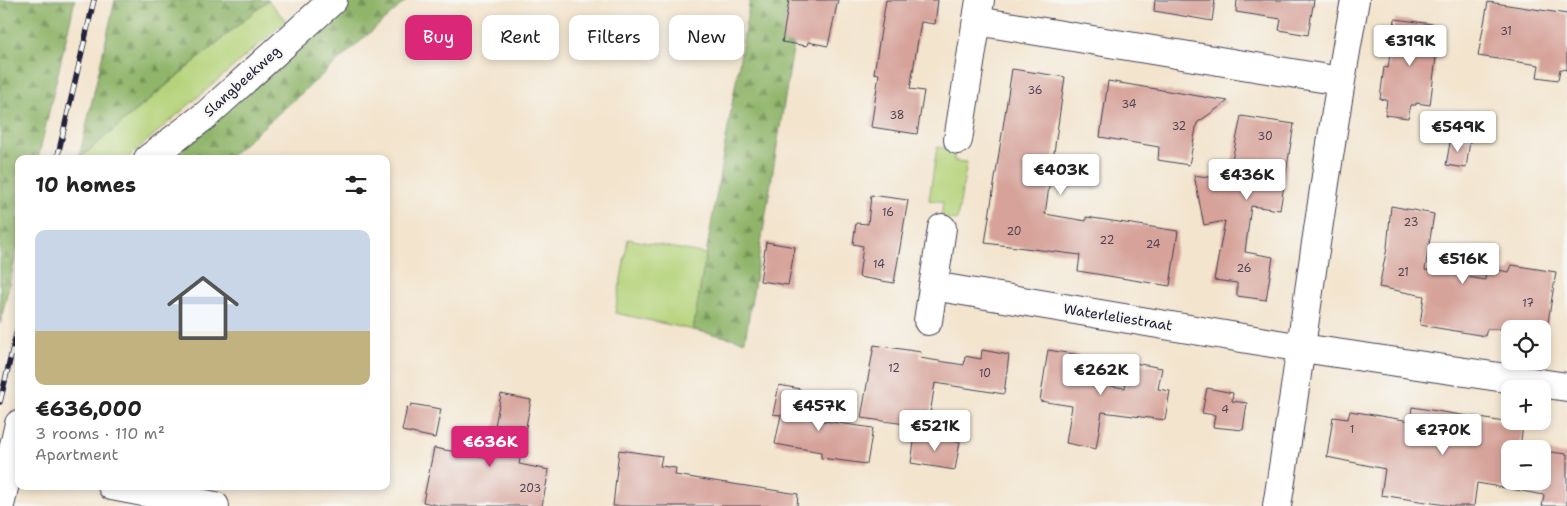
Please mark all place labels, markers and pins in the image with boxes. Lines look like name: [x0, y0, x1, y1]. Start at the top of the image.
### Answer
pin: €319K: [1375, 24, 1445, 67]
pin: €549K: [1423, 110, 1493, 153]
pin: €403K: [1026, 154, 1096, 196]
pin: €436K: [1212, 158, 1282, 201]
pin: €516K: [1428, 242, 1498, 285]
pin: €262K: [1066, 354, 1136, 396]
pin: €457K: [784, 390, 854, 432]
pin: €521K: [900, 410, 970, 452]
pin: €270K: [1408, 414, 1478, 456]
pin: €636K: [455, 426, 525, 468]

